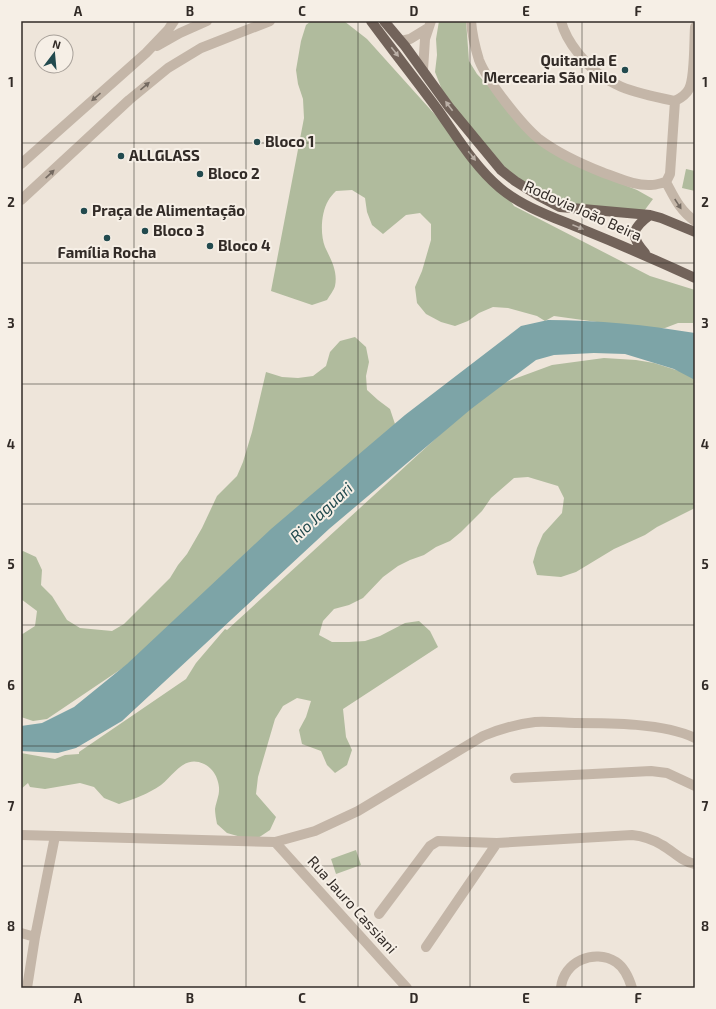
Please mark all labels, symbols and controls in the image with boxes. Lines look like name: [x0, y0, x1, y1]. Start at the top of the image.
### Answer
text: A: [74, 3, 83, 19]
text: B: [186, 3, 194, 19]
text: C: [298, 3, 306, 19]
text: D: [410, 3, 419, 19]
text: E: [522, 3, 530, 19]
text: F: [634, 3, 642, 19]
north arrow: [34, 34, 74, 74]
text: N: [51, 37, 63, 51]
one-way arrow: [390, 46, 399, 57]
place label: Quitanda E Mercearia São Nilo: [483, 51, 617, 86]
marker: Quitanda E Mercearia São Nilo: [620, 65, 630, 75]
text: 1: [8, 74, 14, 90]
text: 1: [702, 74, 708, 90]
one-way arrow: [140, 82, 151, 91]
one-way arrow: [91, 92, 101, 101]
one-way arrow: [445, 101, 453, 112]
place label: Bloco 1: [265, 132, 314, 150]
marker: Bloco 1: [252, 137, 262, 147]
place label: ALLGLASS: [129, 146, 200, 164]
marker: ALLGLASS: [116, 151, 126, 161]
one-way arrow: [467, 151, 476, 162]
place label: Bloco 2: [208, 164, 260, 182]
marker: Bloco 2: [195, 169, 205, 179]
one-way arrow: [45, 170, 54, 179]
street label: Rodovia João Beira: [522, 176, 645, 244]
text: 2: [7, 194, 15, 210]
text: 2: [701, 194, 709, 210]
one-way arrow: [674, 198, 682, 209]
place label: Praça de Alimentação: [92, 201, 245, 221]
marker: Praça de Alimentação: [79, 206, 89, 216]
place label: Bloco 3: [153, 221, 205, 239]
one-way arrow: [573, 225, 585, 231]
marker: Bloco 3: [140, 226, 150, 236]
marker: Família Rocha: [102, 233, 112, 243]
place label: Bloco 4: [218, 236, 271, 254]
marker: Bloco 4: [205, 241, 215, 251]
place label: Família Rocha: [58, 243, 156, 261]
text: 3: [7, 315, 15, 331]
text: 3: [701, 315, 709, 331]
text: 4: [7, 436, 15, 452]
text: 4: [701, 436, 709, 452]
water label: Rio Jaguari: [285, 478, 356, 545]
text: 5: [7, 556, 15, 572]
text: 5: [701, 556, 709, 572]
text: 6: [7, 677, 15, 693]
text: 6: [701, 677, 709, 693]
text: 7: [8, 798, 15, 814]
text: 7: [702, 798, 709, 814]
street label: Rua Jauro Cassiani: [304, 852, 401, 957]
text: 8: [7, 918, 15, 934]
text: 8: [701, 918, 709, 934]
text: A: [74, 990, 83, 1006]
text: B: [186, 990, 194, 1006]
text: C: [298, 990, 306, 1006]
text: D: [410, 990, 419, 1006]
text: E: [522, 990, 530, 1006]
text: F: [634, 990, 642, 1006]

